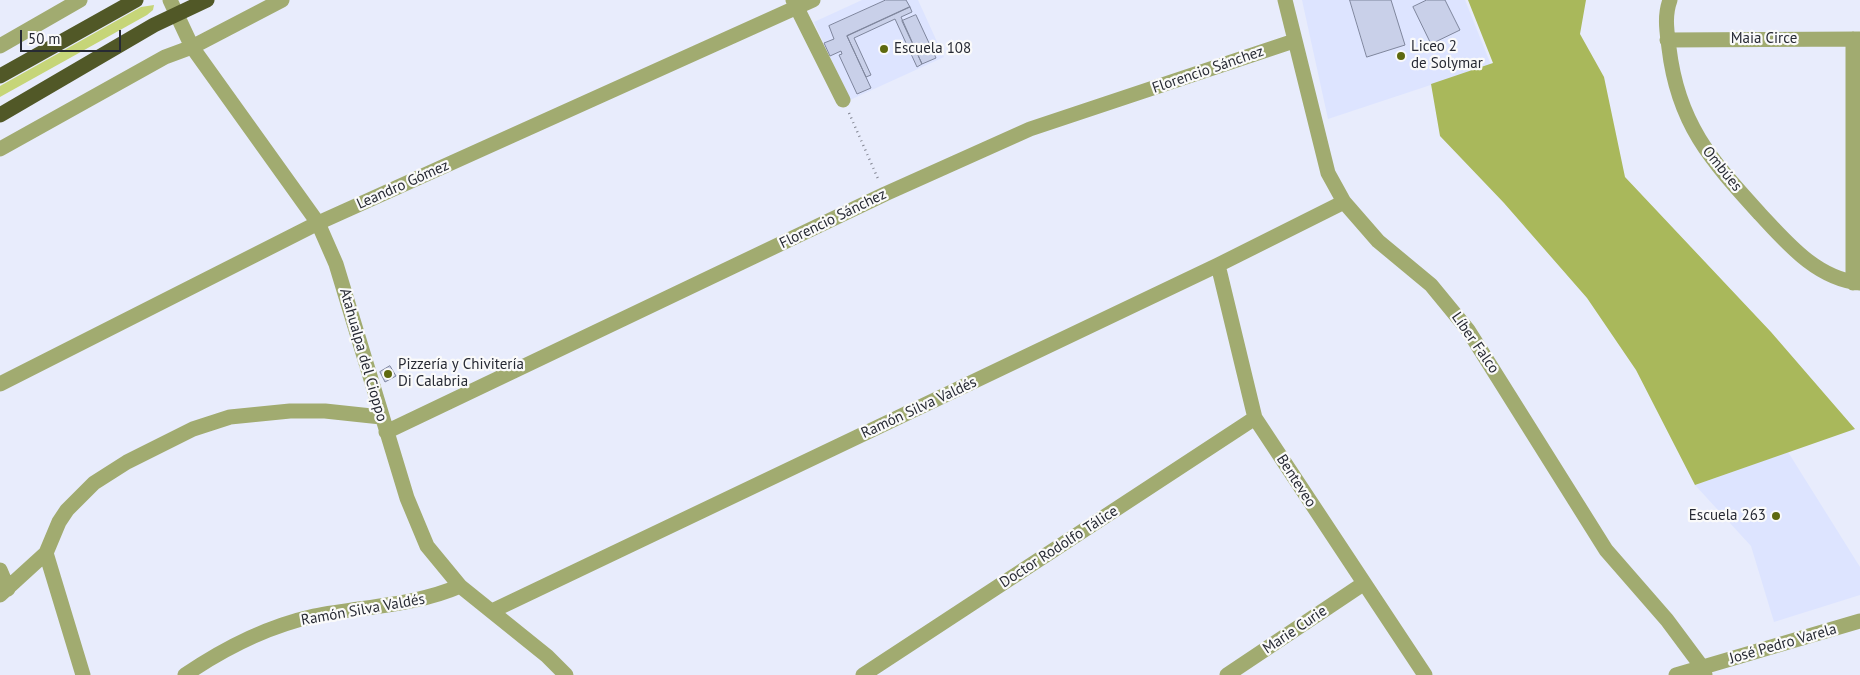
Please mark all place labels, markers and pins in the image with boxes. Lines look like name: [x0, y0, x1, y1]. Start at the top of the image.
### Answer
place label: Liceo 2 de Solymar: [1411, 38, 1483, 73]
place label: Escuela 108: [894, 40, 971, 58]
marker: Escuela 108: [878, 43, 890, 55]
marker: Liceo 2 de Solymar: [1395, 50, 1407, 62]
place label: Pizzería y Chivitería Di Calabria: [398, 356, 524, 391]
marker: Pizzería y Chivitería Di Calabria: [382, 368, 394, 380]
place label: Escuela 263: [1689, 507, 1766, 525]
marker: Escuela 263: [1770, 510, 1782, 522]

